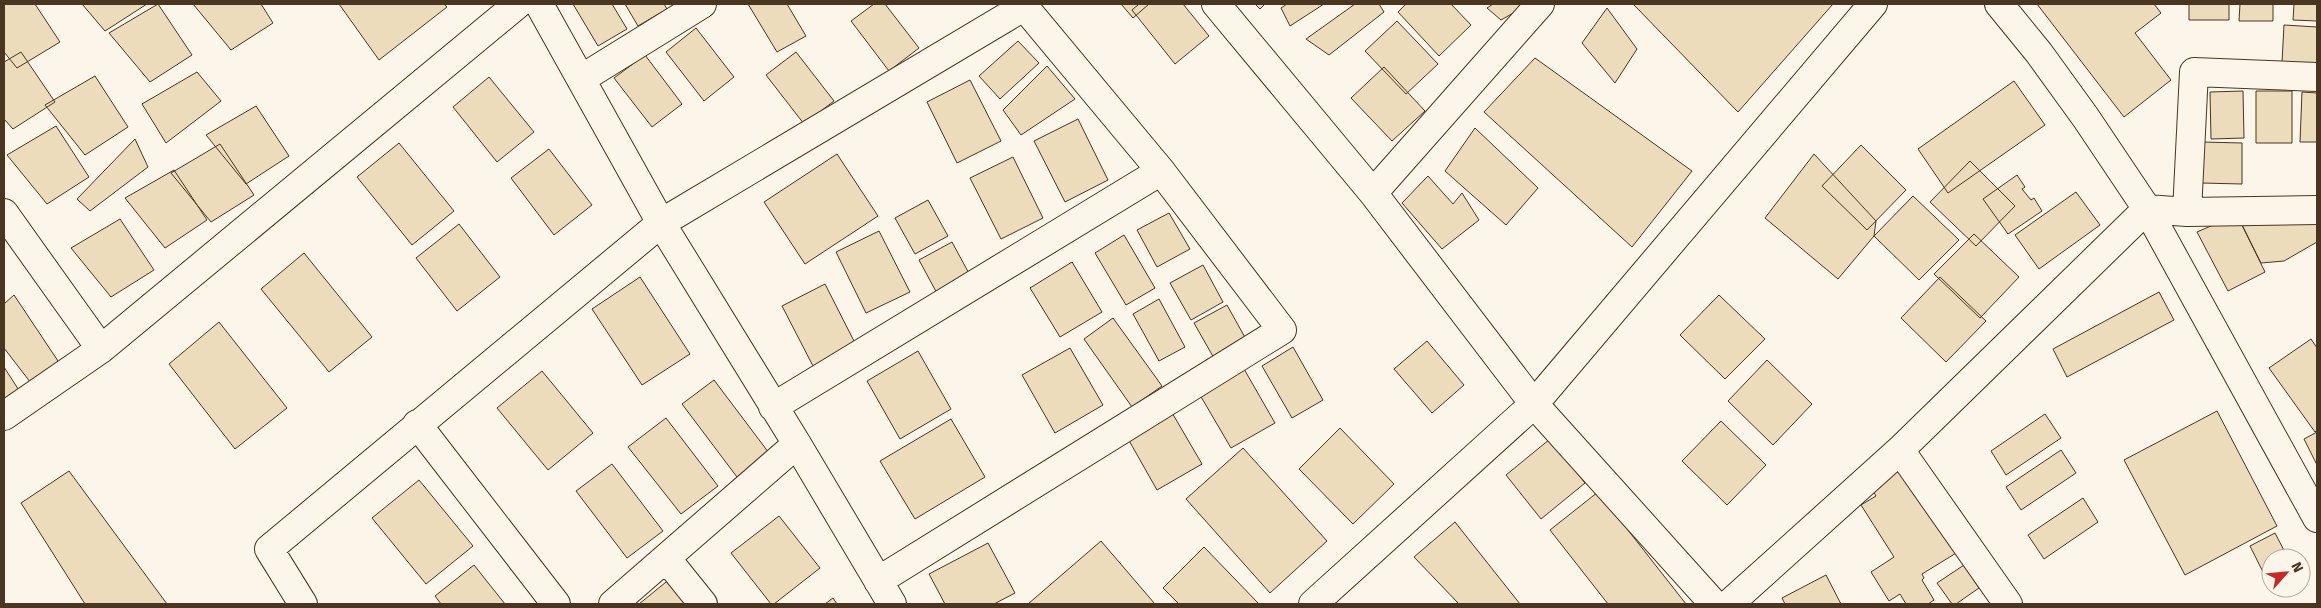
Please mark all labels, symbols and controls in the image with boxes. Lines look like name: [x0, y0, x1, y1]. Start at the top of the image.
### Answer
north arrow: [2261, 548, 2311, 598]
text: N: [2287, 559, 2307, 575]

